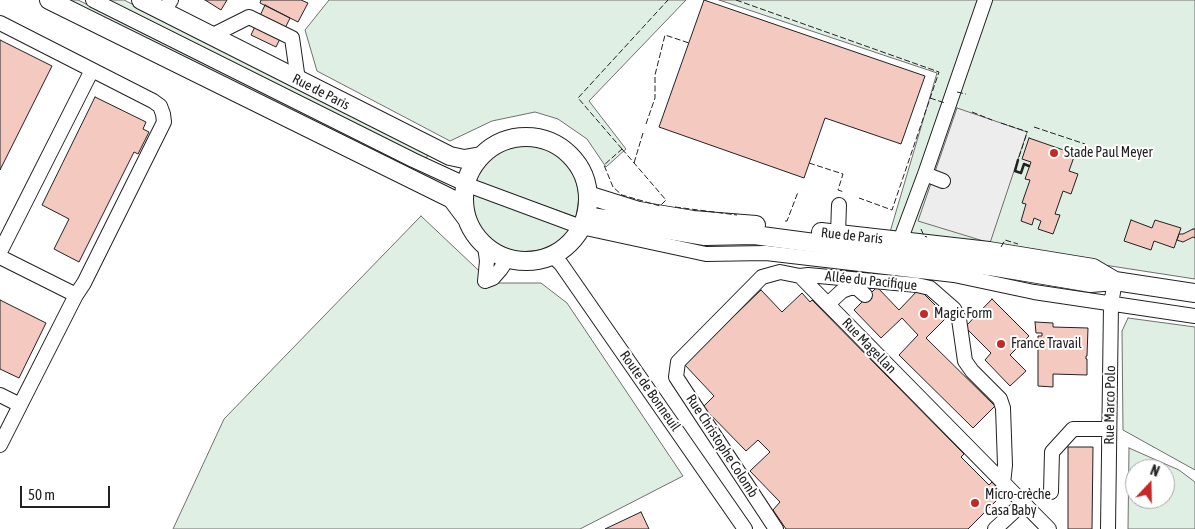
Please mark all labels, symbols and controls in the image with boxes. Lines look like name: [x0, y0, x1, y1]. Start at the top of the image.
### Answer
street label: Rue de Paris: [289, 70, 353, 114]
place label: Stade Paul Meyer: [1064, 145, 1153, 161]
marker: Stade Paul Meyer: [1048, 147, 1060, 159]
street label: Rue de Paris: [820, 224, 884, 248]
street label: Allée du Pacifique: [824, 268, 918, 294]
place label: Magic Form: [934, 306, 992, 322]
marker: Magic Form: [918, 308, 930, 320]
street label: Rue Magellan: [838, 315, 900, 377]
place label: France Travail: [1011, 336, 1082, 352]
marker: France Travail: [995, 338, 1007, 350]
street label: Route de Bonneuil: [616, 348, 684, 434]
street label: Rue Marco Polo: [1101, 365, 1119, 445]
street label: Rue Christophe Colomb: [682, 391, 762, 501]
north arrow: [1125, 459, 1175, 509]
text: N: [1148, 462, 1162, 480]
scale bar: [22, 476, 112, 508]
text: 50 m: [28, 486, 55, 503]
place label: Micro-crèche Casa Baby: [985, 487, 1051, 520]
marker: Micro-crèche Casa Baby: [969, 497, 981, 509]

